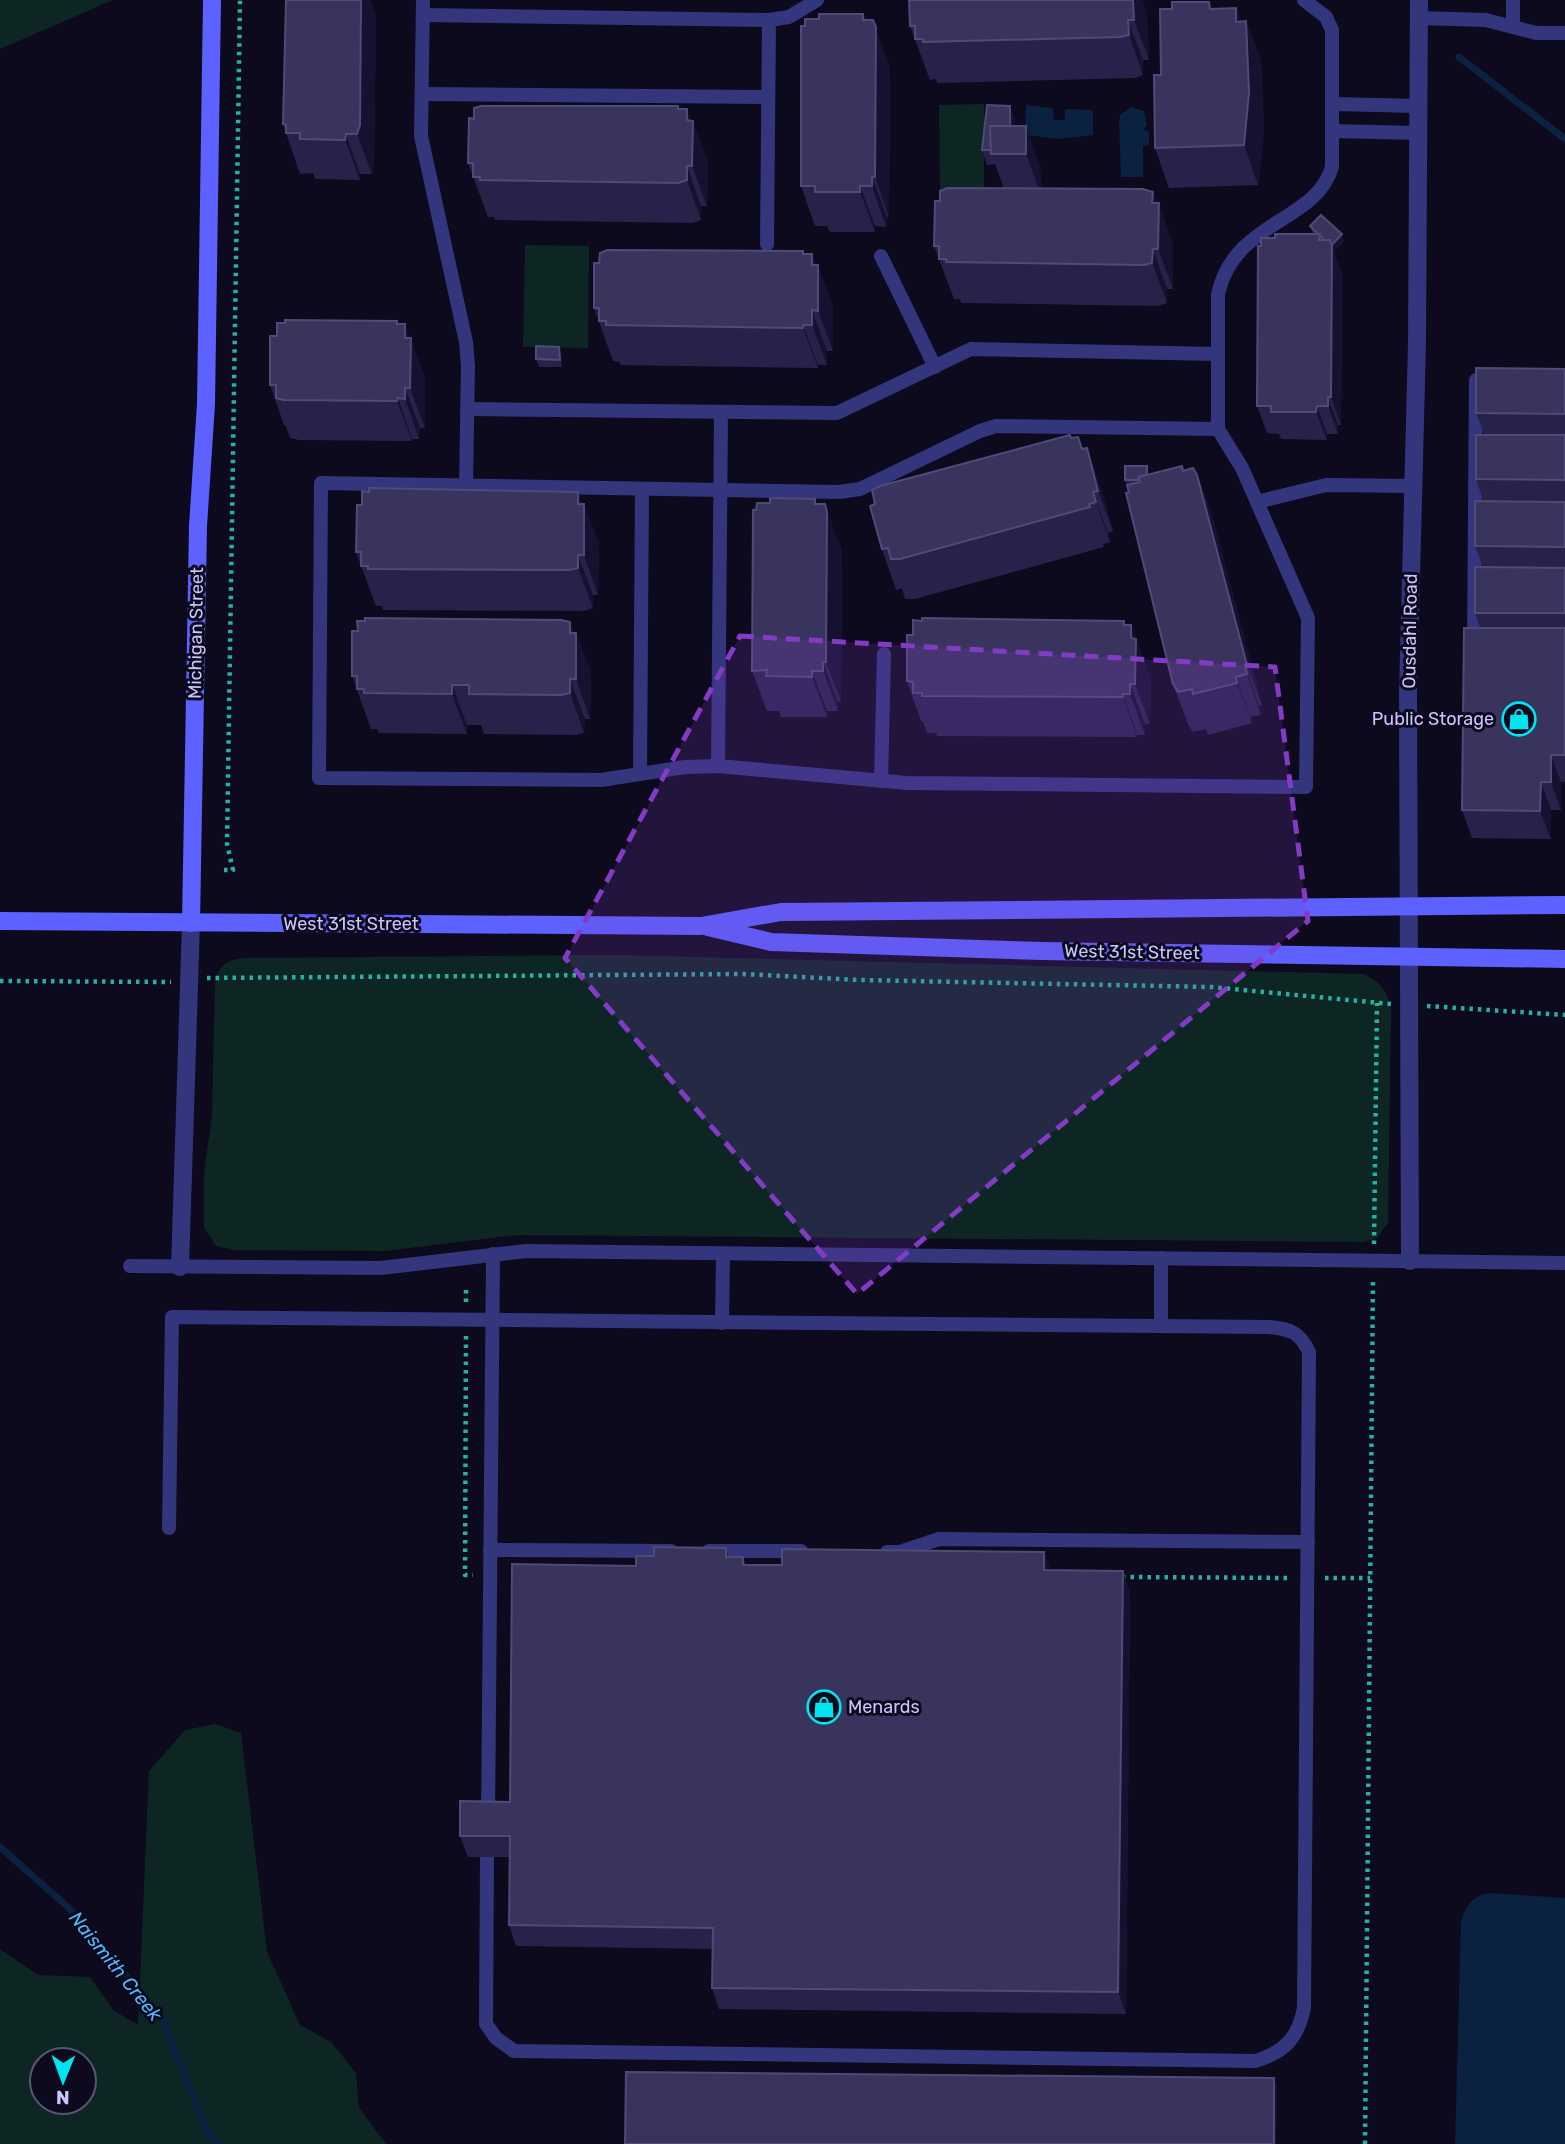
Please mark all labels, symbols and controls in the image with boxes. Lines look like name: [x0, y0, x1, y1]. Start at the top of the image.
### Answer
street label: Michigan Street: [184, 567, 208, 699]
street label: Ousdahl Road: [1398, 573, 1422, 689]
shop icon: Public Storage: [1500, 700, 1538, 738]
place label: Public Storage: [1372, 708, 1494, 730]
street label: West 31st Street: [283, 913, 419, 935]
street label: West 31st Street: [1064, 940, 1200, 964]
shop icon: Menards: [805, 1688, 843, 1726]
place label: Menards: [848, 1696, 920, 1718]
water label: Naismith Creek: [64, 1907, 167, 2026]
north arrow: [28, 2046, 98, 2116]
text: N: [56, 2086, 70, 2109]

